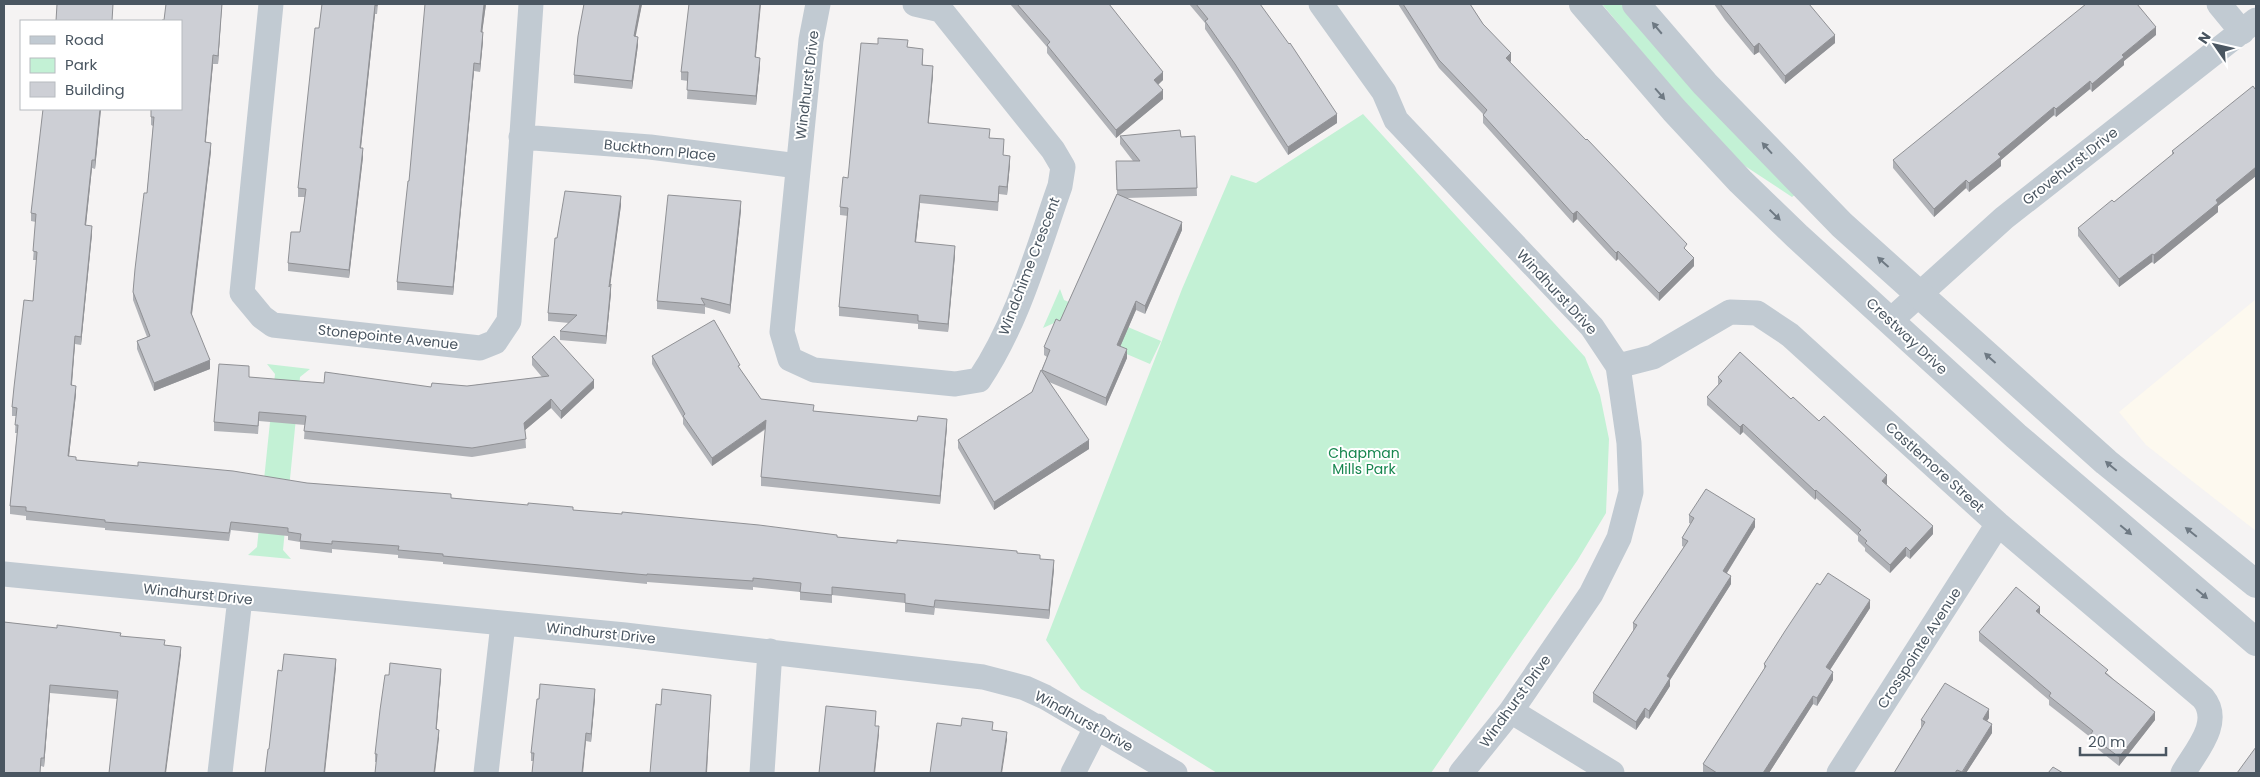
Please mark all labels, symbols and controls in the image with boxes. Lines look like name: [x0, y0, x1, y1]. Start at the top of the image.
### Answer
legend: [20, 20, 182, 110]
north arrow: [2190, 20, 2240, 70]
one-way arrow: [1652, 22, 1663, 34]
text: N: [2193, 28, 2215, 48]
text: Road: [65, 29, 104, 50]
street label: Windhurst Drive: [790, 29, 824, 141]
text: Park: [65, 54, 97, 75]
text: Building: [65, 79, 125, 100]
one-way arrow: [1655, 87, 1666, 100]
street label: Grovehurst Drive: [2018, 122, 2122, 210]
street label: Buckthorn Place: [603, 134, 717, 166]
one-way arrow: [1761, 142, 1773, 154]
street label: Windchime Crescent: [993, 194, 1065, 338]
one-way arrow: [1769, 208, 1781, 220]
street label: Windhurst Drive: [1512, 245, 1602, 339]
one-way arrow: [1876, 256, 1889, 267]
street label: Crestway Drive: [1862, 293, 1952, 379]
street label: Stonepointe Avenue: [317, 320, 459, 354]
one-way arrow: [1984, 353, 1996, 364]
street label: Castlemore Street: [1881, 417, 1989, 517]
park label: Chapman Mills Park: [1328, 443, 1400, 479]
one-way arrow: [2105, 461, 2118, 472]
one-way arrow: [2120, 524, 2132, 536]
one-way arrow: [2185, 526, 2198, 537]
street label: Windhurst Drive: [142, 578, 254, 610]
street label: Crosspointe Avenue: [1872, 583, 1966, 712]
one-way arrow: [2195, 589, 2208, 600]
street label: Windhurst Drive: [545, 617, 657, 649]
street label: Windhurst Drive: [1475, 650, 1556, 751]
street label: Windhurst Drive: [1031, 686, 1137, 757]
scale bar: [2080, 724, 2166, 756]
text: 20 m: [2088, 731, 2126, 752]

